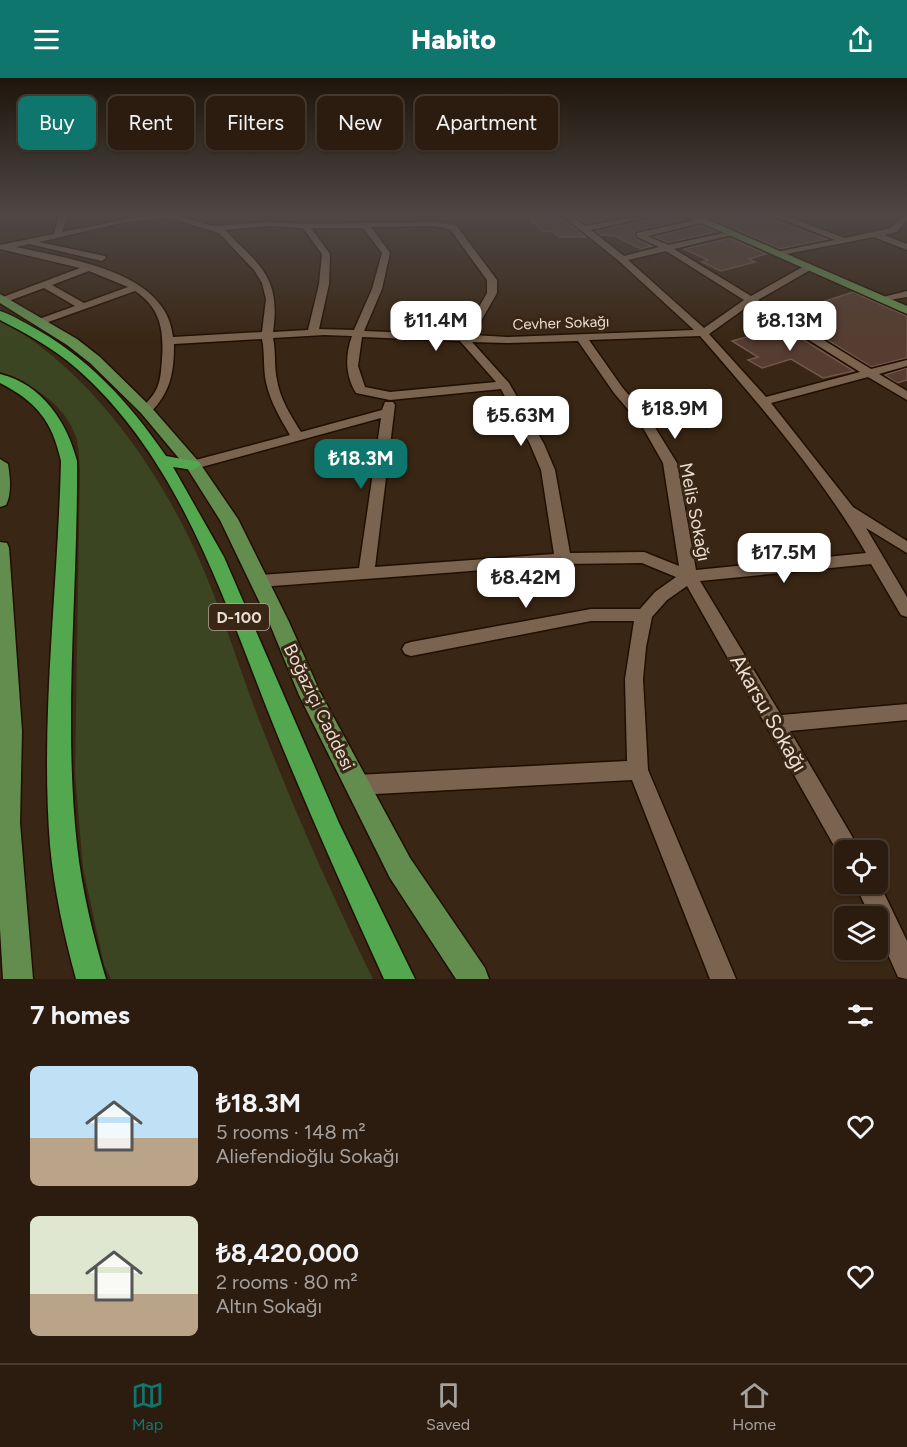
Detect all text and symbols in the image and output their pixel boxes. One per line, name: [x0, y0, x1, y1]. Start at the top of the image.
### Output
icon: menu: [30, 23, 63, 56]
text: Habito: [411, 23, 496, 56]
icon: share: [844, 23, 877, 56]
chip: Buy: [18, 96, 96, 150]
chip: Rent: [108, 96, 194, 150]
chip: Filters: [206, 96, 305, 150]
chip: New: [317, 96, 403, 150]
chip: Apartment: [415, 96, 558, 150]
pin: ₺11.4M: [387, 301, 485, 352]
pin: ₺8.13M: [741, 301, 839, 352]
text: ₺11.4M: [404, 308, 468, 332]
text: ₺8.13M: [757, 308, 823, 332]
street label: Cevher Sokağı: [512, 312, 610, 334]
pin: ₺18.9M: [626, 389, 724, 440]
pin: ₺5.63M: [472, 396, 570, 447]
text: ₺18.9M: [642, 396, 708, 420]
text: ₺5.63M: [487, 403, 555, 427]
pin: ₺18.3M: [312, 439, 410, 490]
text: ₺18.3M: [328, 446, 394, 470]
street label: Melis Sokağı: [675, 461, 715, 563]
pin: ₺17.5M: [735, 533, 833, 584]
text: ₺17.5M: [752, 540, 816, 564]
pin: ₺8.42M: [477, 558, 575, 609]
text: ₺8.42M: [491, 565, 561, 589]
road number: D-100: [209, 604, 269, 630]
street label: Boğaziçi Caddesi: [279, 640, 359, 774]
street label: Akarsu Sokağı: [725, 650, 813, 776]
map controls: [834, 840, 888, 960]
button: locate: [834, 840, 888, 894]
button: layers: [834, 906, 888, 960]
text: 7 homes: [30, 999, 130, 1031]
icon: filters: [844, 999, 877, 1032]
text: ₺18.3M: [216, 1087, 301, 1119]
icon: home: [78, 1090, 150, 1162]
icon: heart: [844, 1110, 877, 1143]
text: 5 rooms · 148 m²: [216, 1120, 366, 1144]
text: Aliefendioğlu Sokağı: [216, 1144, 399, 1168]
text: ₺8,420,000: [216, 1237, 359, 1269]
icon: home: [78, 1240, 150, 1312]
icon: heart: [844, 1260, 877, 1293]
text: 2 rooms · 80 m²: [216, 1270, 358, 1294]
text: Altın Sokağı: [216, 1294, 322, 1318]
tab: Map: [131, 1379, 164, 1434]
tab: Saved: [426, 1379, 470, 1434]
tab: Home: [732, 1379, 776, 1434]

